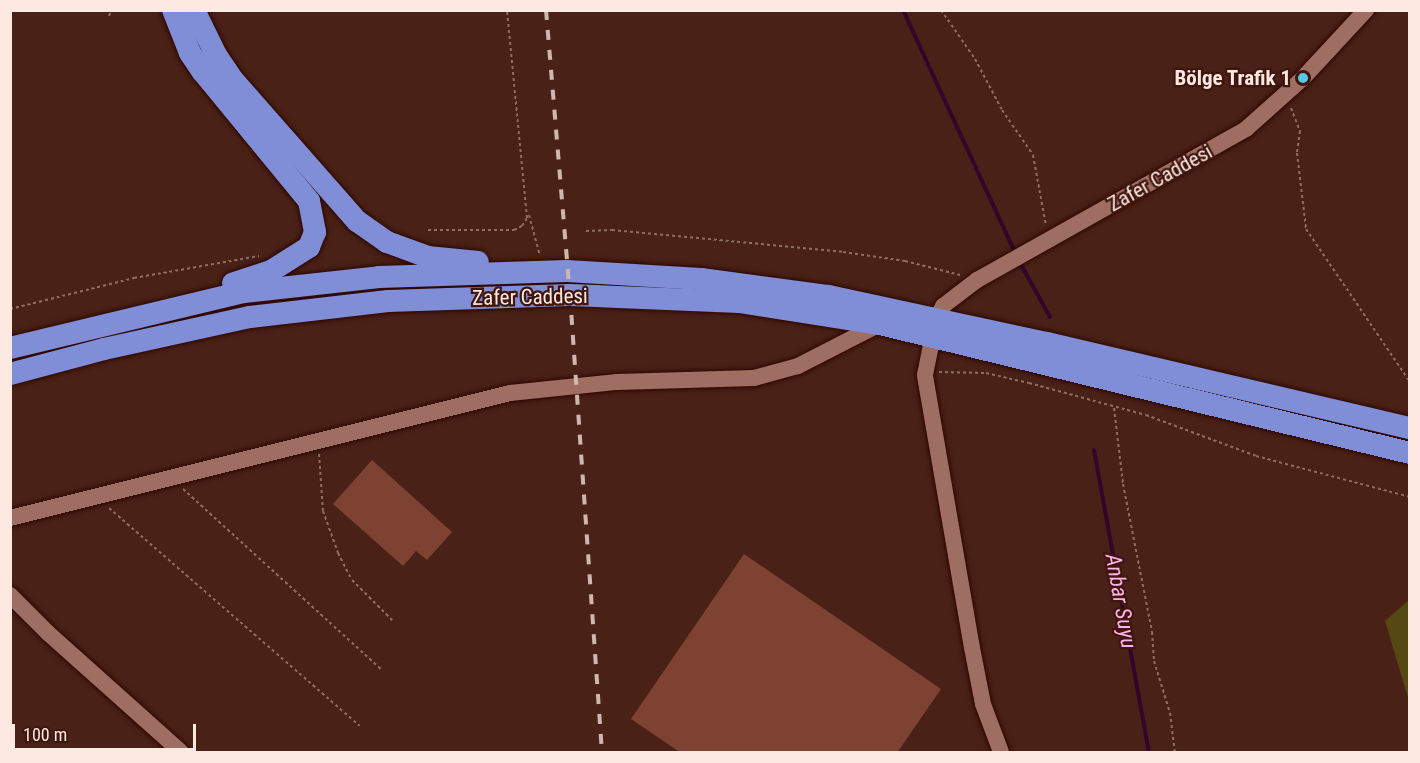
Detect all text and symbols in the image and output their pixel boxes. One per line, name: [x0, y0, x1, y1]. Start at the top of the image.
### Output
place label: Bölge Trafik 1: [1174, 65, 1291, 91]
marker: Bölge Trafik 1: [1296, 71, 1310, 85]
street label: Zafer Caddesi: [1103, 139, 1217, 217]
street label: Zafer Caddesi: [472, 283, 588, 311]
water label: Anbar Suyu: [1100, 552, 1142, 650]
scale bar: [15, 712, 200, 750]
text: 100 m: [23, 724, 67, 745]

